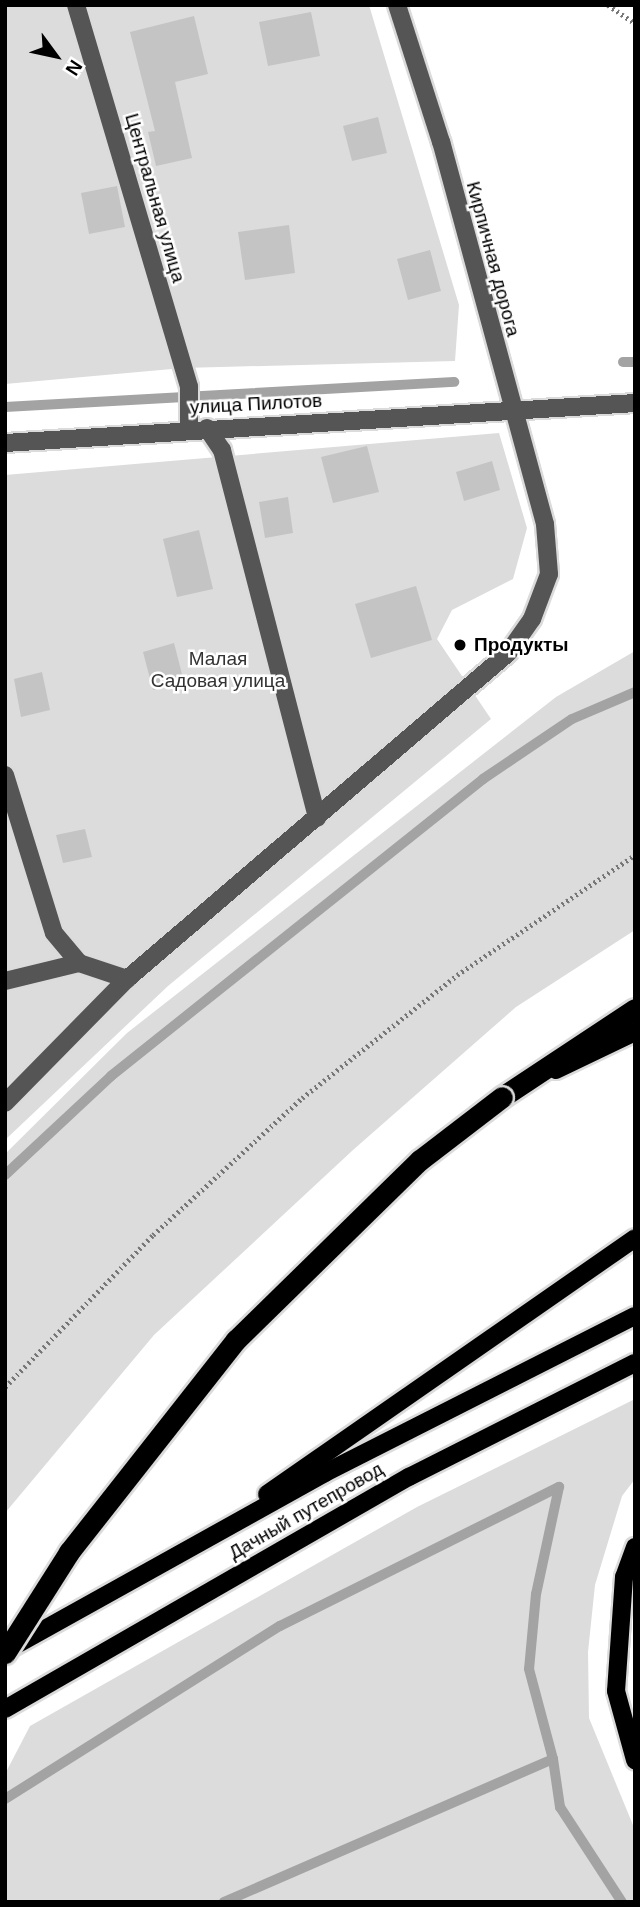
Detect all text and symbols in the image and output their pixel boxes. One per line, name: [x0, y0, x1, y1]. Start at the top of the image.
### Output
north arrow: [21, 21, 91, 91]
text: N: [61, 56, 87, 79]
street label: Центральная улица: [120, 111, 190, 285]
street label: Кирпичная дорога: [461, 179, 525, 339]
street label: улица Пилотов: [189, 389, 323, 419]
place label: Продукты: [474, 634, 569, 656]
marker: Продукты: [452, 637, 468, 653]
park label: Малая Садовая улица: [151, 648, 285, 692]
street label: Дачный путепровод: [225, 1458, 387, 1564]

